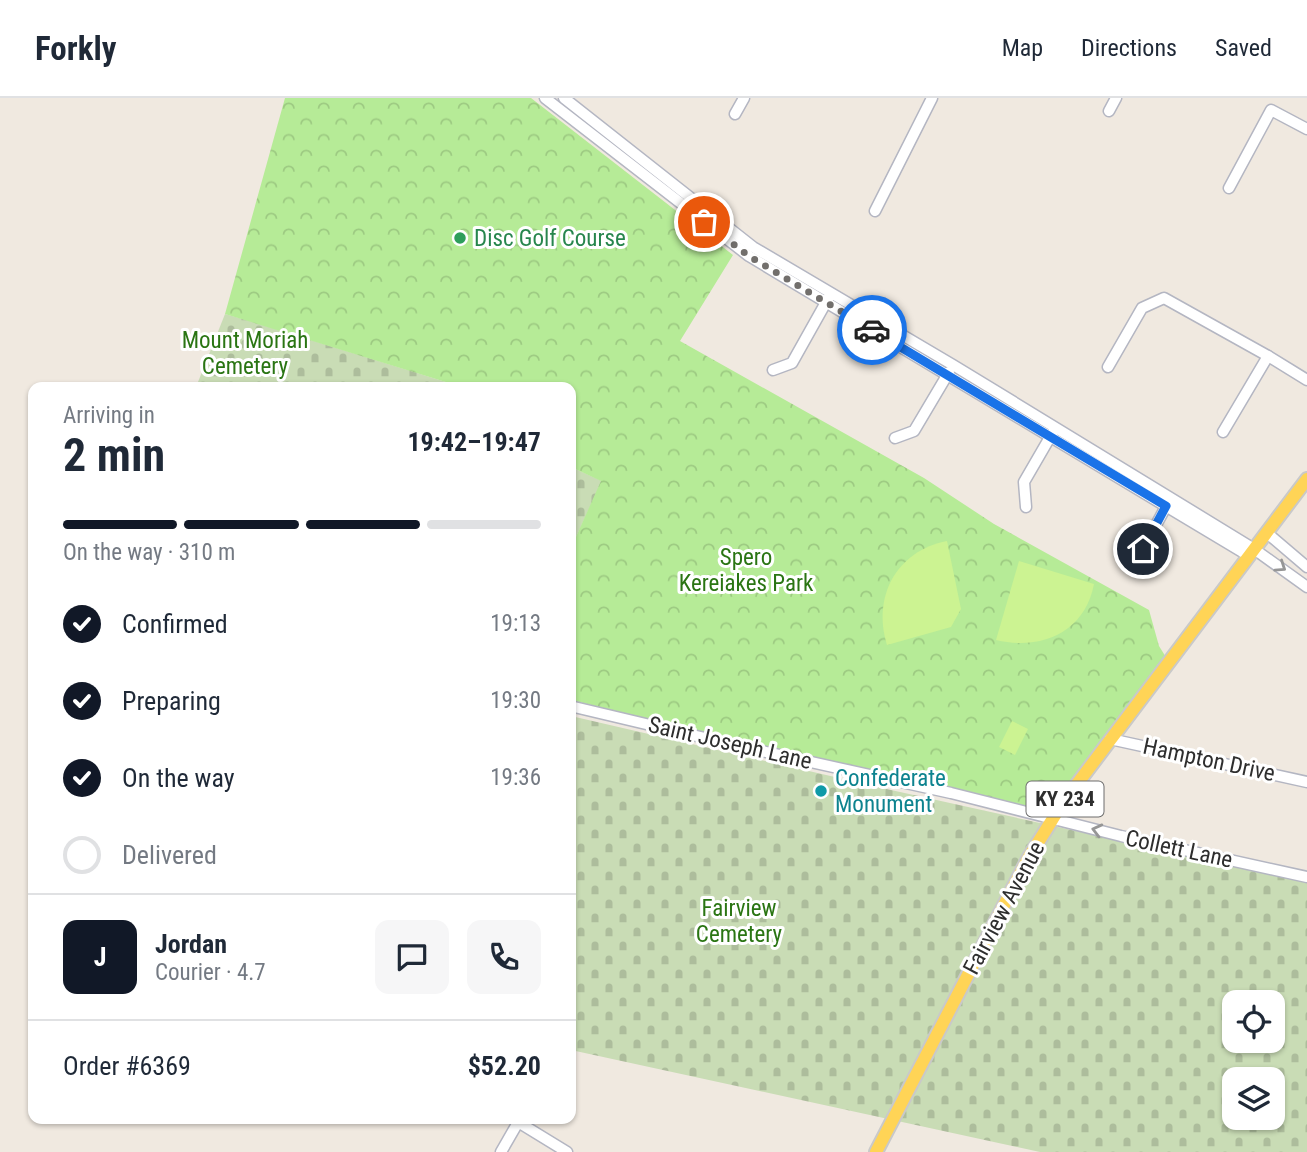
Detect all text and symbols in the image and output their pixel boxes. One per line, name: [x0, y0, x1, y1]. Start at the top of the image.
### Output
text: Forkly: [35, 29, 117, 68]
text: Map: [1002, 34, 1043, 62]
text: Directions: [1081, 34, 1177, 62]
text: Saved: [1215, 34, 1272, 62]
pin: [674, 192, 734, 252]
icon: bag: [685, 203, 723, 241]
place label: Disc Golf Course: [474, 225, 626, 252]
marker: Disc Golf Course: [452, 230, 468, 246]
courier: [837, 295, 907, 365]
icon: car: [853, 311, 891, 349]
park label: Mount Moriah Cemetery: [182, 327, 308, 380]
text: Arriving in: [63, 402, 155, 429]
text: 19:42–19:47: [407, 427, 541, 457]
text: 2 min: [63, 428, 165, 482]
pin: [1113, 519, 1173, 579]
icon: home: [1124, 530, 1162, 568]
text: On the way · 310 m: [63, 539, 235, 566]
park label: Spero Kereiakes Park: [679, 544, 814, 597]
one-way arrow: [1273, 559, 1286, 572]
icon: check: [63, 605, 101, 643]
text: Confirmed: [122, 609, 228, 639]
text: 19:13: [490, 610, 541, 637]
icon: check: [63, 682, 101, 720]
text: Preparing: [122, 686, 221, 716]
text: 19:30: [490, 687, 541, 714]
street label: Saint Joseph Lane: [646, 711, 814, 775]
street label: Hampton Drive: [1140, 733, 1278, 787]
icon: check: [63, 759, 101, 797]
text: On the way: [122, 763, 235, 793]
text: 19:36: [490, 764, 541, 791]
place label: Confederate Monument: [835, 765, 946, 818]
road number: KY 234: [1026, 782, 1104, 816]
marker: Confederate Monument: [813, 783, 829, 799]
one-way arrow: [1091, 824, 1103, 838]
street label: Collett Lane: [1123, 824, 1235, 874]
street label: Fairview Avenue: [958, 837, 1050, 979]
text: Delivered: [122, 840, 217, 870]
park label: Fairview Cemetery: [696, 895, 783, 948]
button: chat: [375, 920, 449, 994]
button: phone: [467, 920, 541, 994]
text: Jordan: [155, 929, 227, 959]
text: J: [94, 942, 106, 972]
text: Courier · 4.7: [155, 959, 266, 986]
map controls: [1222, 990, 1285, 1130]
button: locate: [1222, 990, 1285, 1053]
text: Order #6369: [63, 1051, 191, 1081]
text: $52.20: [468, 1051, 541, 1081]
button: layers: [1222, 1067, 1285, 1130]

